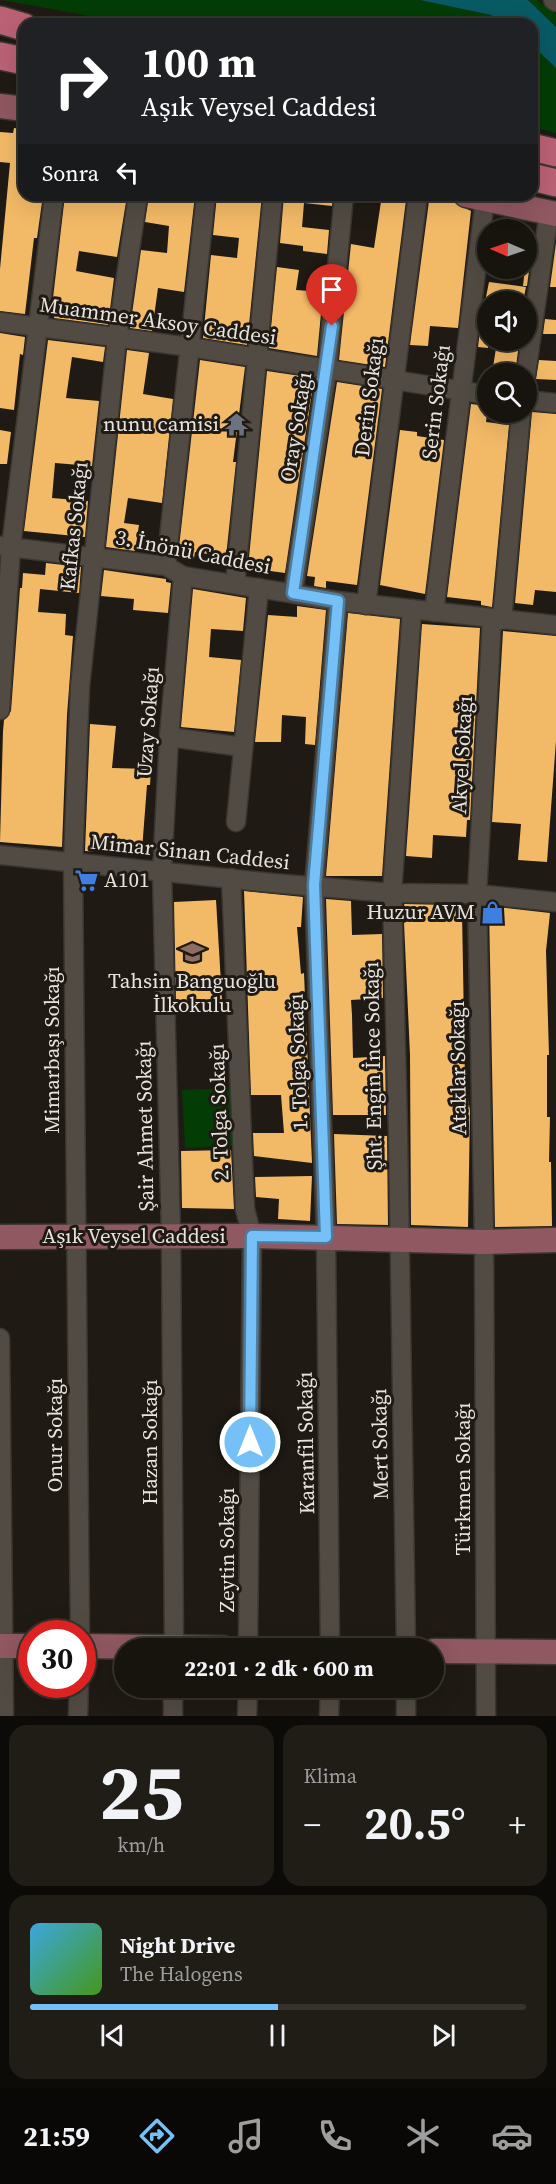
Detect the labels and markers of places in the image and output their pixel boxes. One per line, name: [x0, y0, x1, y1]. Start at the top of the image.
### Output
pin: [306, 264, 357, 326]
place label: nunu camisi: [103, 409, 219, 438]
temple icon: nunu camisi: [224, 411, 250, 437]
place label: A101: [104, 865, 149, 894]
supermarket icon: A101: [73, 867, 99, 893]
place label: Huzur AVM: [367, 897, 475, 926]
shop icon: Huzur AVM: [480, 899, 506, 925]
school or university icon: Tahsin Banguoğlu İlkokulu: [179, 940, 205, 966]
place label: Tahsin Banguoğlu İlkokulu: [108, 966, 276, 1019]

